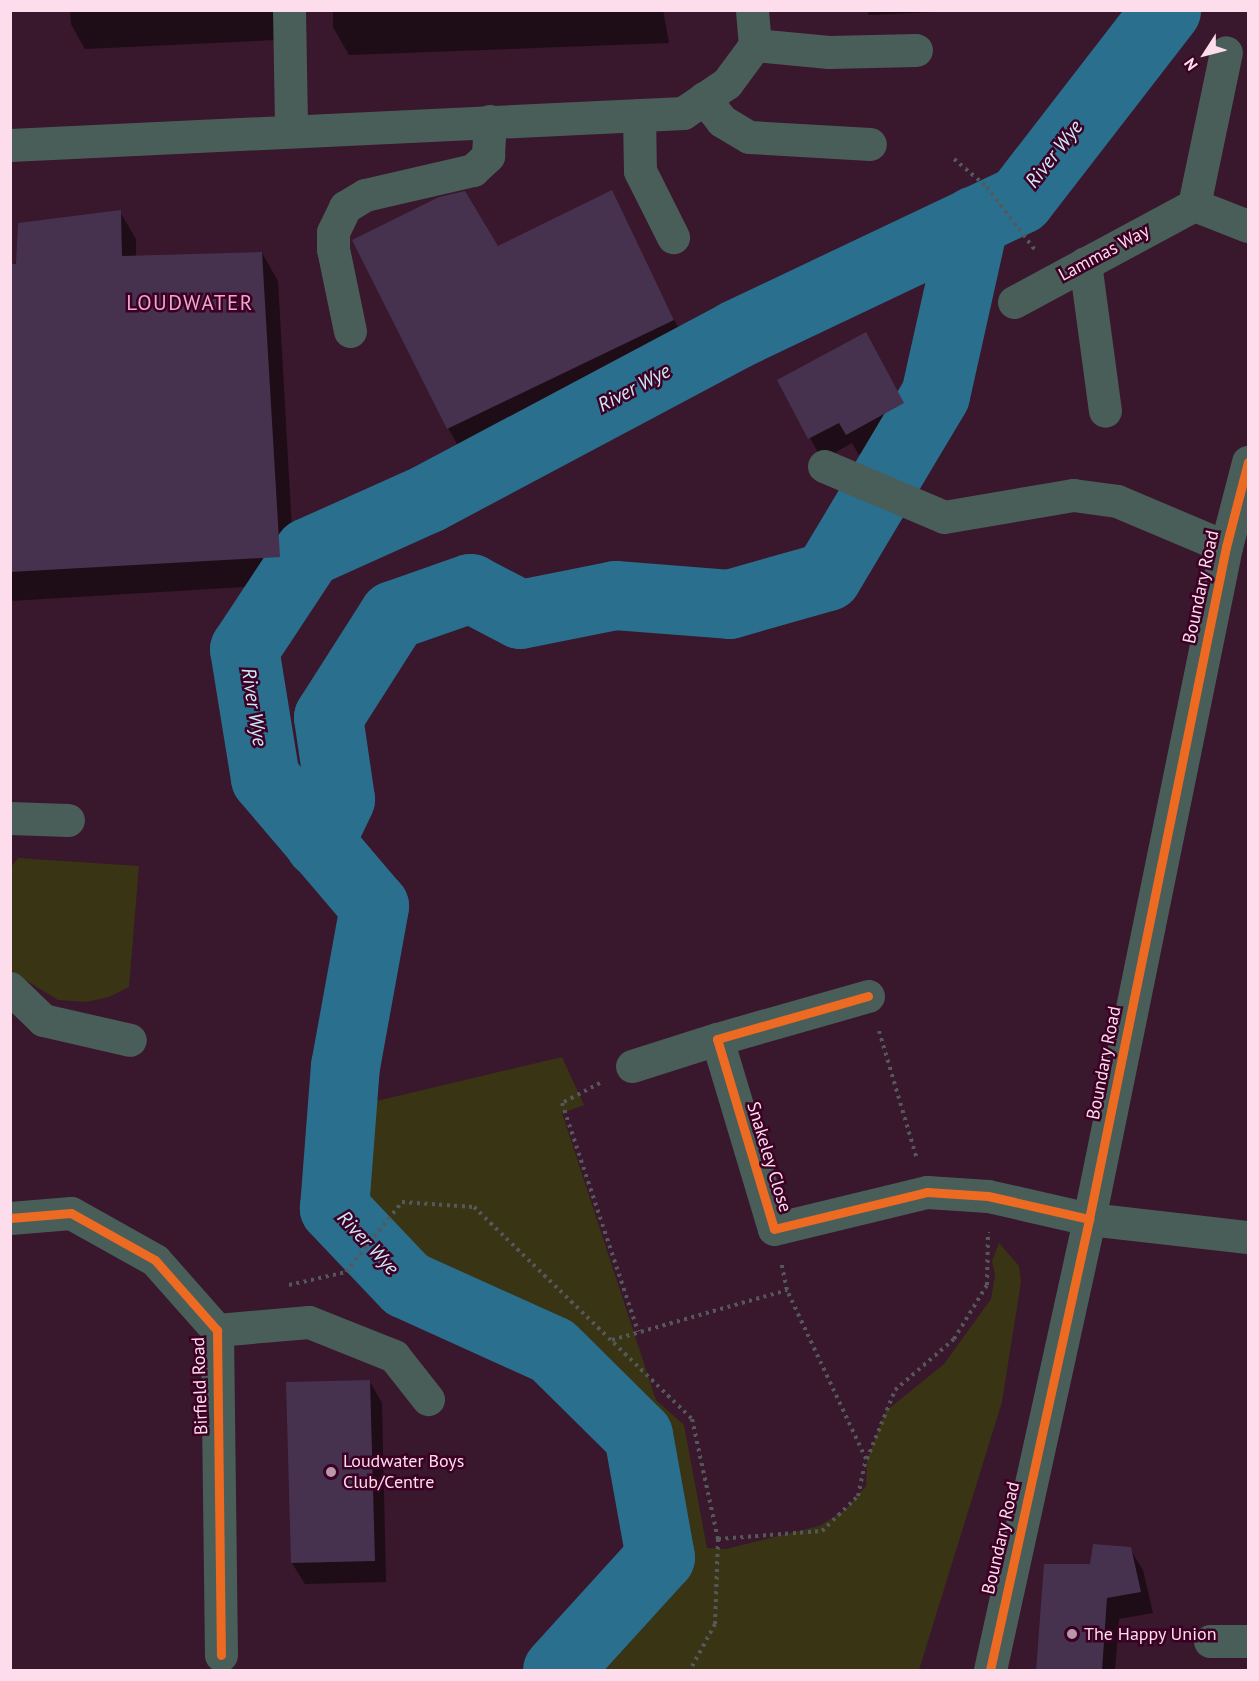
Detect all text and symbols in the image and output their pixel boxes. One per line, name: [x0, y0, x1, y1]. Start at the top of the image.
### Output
north arrow: [1175, 24, 1235, 84]
text: N: [1179, 54, 1202, 75]
water label: River Wye: [1020, 115, 1088, 193]
street label: Lammas Way: [1055, 220, 1153, 286]
district label: LOUDWATER: [126, 290, 254, 316]
water label: River Wye: [593, 359, 675, 417]
street label: Boundary Road: [1178, 528, 1224, 646]
water label: River Wye: [236, 666, 272, 748]
street label: Boundary Road: [1082, 1004, 1126, 1122]
street label: Snakeley Close: [742, 1099, 796, 1215]
water label: River Wye: [332, 1206, 404, 1280]
street label: Birfield Road: [187, 1337, 213, 1435]
place label: Loudwater Boys Club/Centre: [343, 1451, 464, 1494]
marker: Loudwater Boys Club/Centre: [324, 1465, 338, 1479]
street label: Boundary Road: [977, 1479, 1025, 1597]
place label: The Happy Union: [1084, 1623, 1217, 1645]
marker: The Happy Union: [1065, 1627, 1079, 1641]

